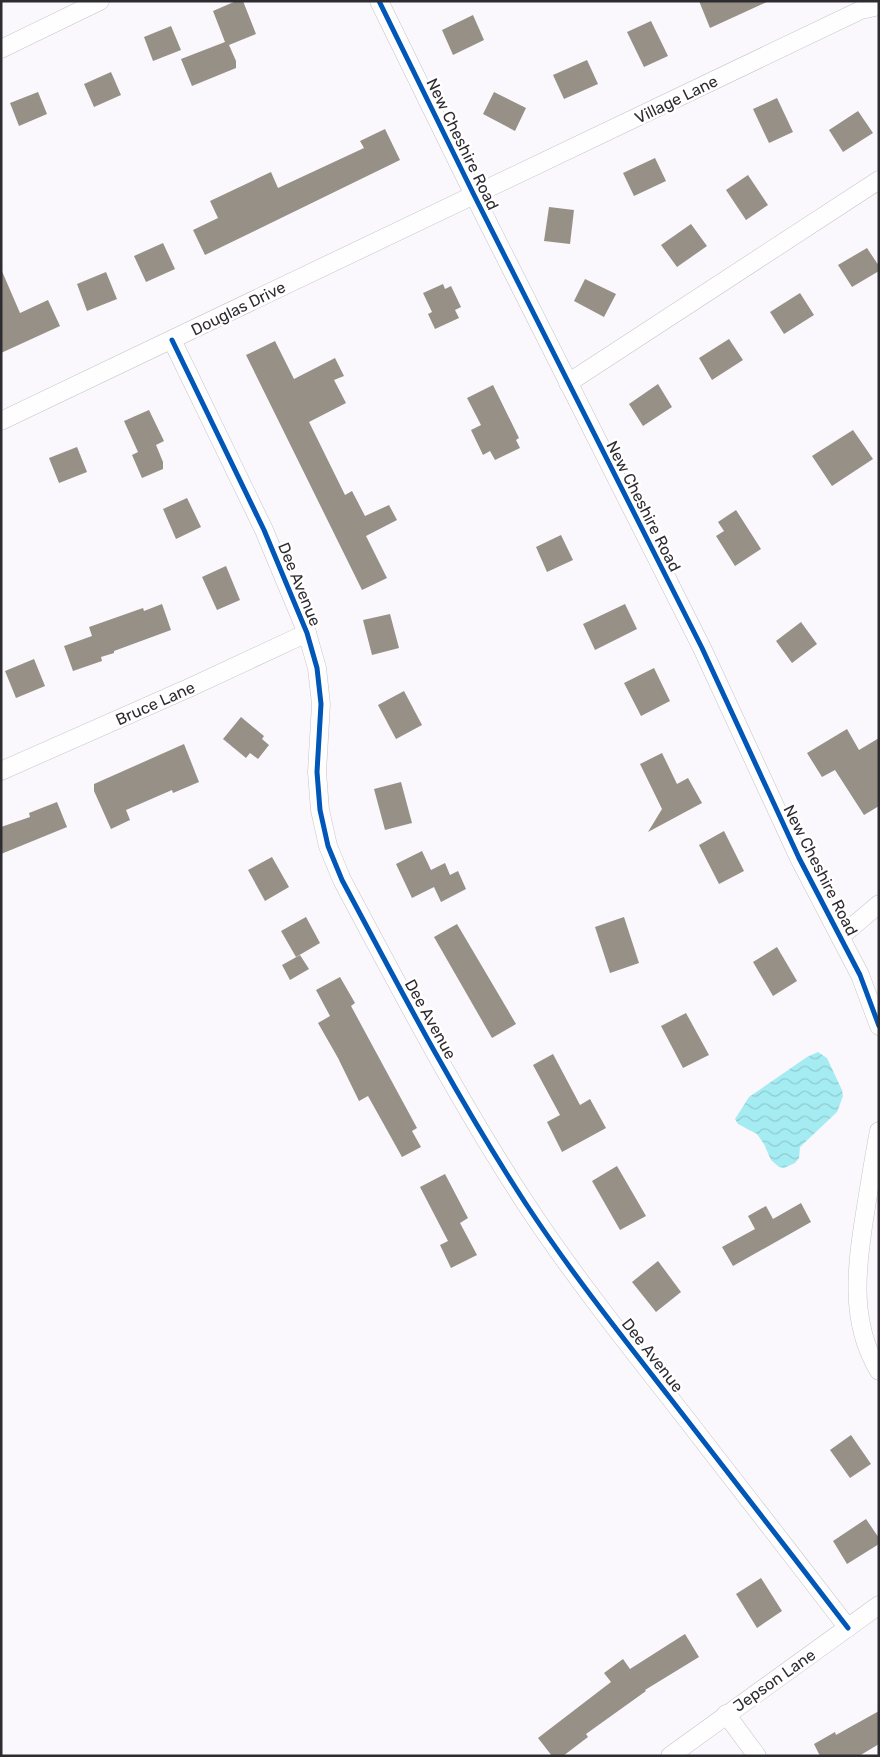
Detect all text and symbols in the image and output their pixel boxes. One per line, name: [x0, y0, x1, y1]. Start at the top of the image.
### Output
street label: Village Lane: [632, 71, 721, 128]
street label: New Cheshire Road: [422, 75, 503, 213]
street label: Douglas Drive: [188, 277, 289, 339]
street label: New Cheshire Road: [602, 438, 685, 575]
street label: Dee Avenue: [274, 540, 325, 629]
street label: Bruce Lane: [113, 678, 198, 729]
street label: New Cheshire Road: [779, 802, 862, 939]
street label: Dee Avenue: [401, 976, 460, 1063]
street label: Dee Avenue: [618, 1315, 687, 1396]
street label: Jepson Lane: [729, 1645, 819, 1716]

